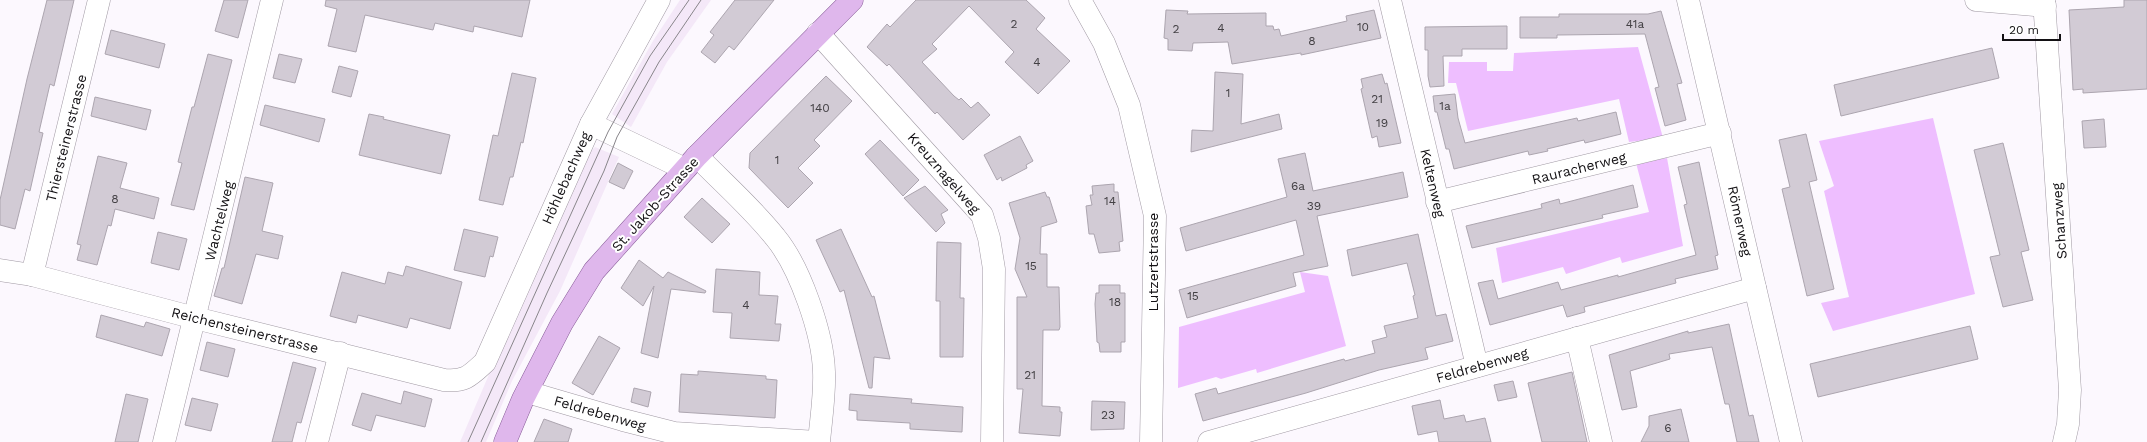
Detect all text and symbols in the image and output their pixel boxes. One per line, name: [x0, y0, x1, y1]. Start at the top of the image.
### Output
scale bar: [2003, 16, 2060, 42]
house number: 2: [1011, 17, 1018, 31]
house number: 41a: [1626, 17, 1645, 31]
house number: 10: [1357, 20, 1369, 34]
house number: 4: [1217, 21, 1225, 35]
house number: 2: [1173, 22, 1180, 36]
text: 20 m: [2009, 23, 2039, 37]
house number: 8: [1308, 34, 1316, 48]
house number: 4: [1033, 55, 1041, 69]
street label: Thiersteinerstrasse: [42, 73, 90, 203]
house number: 1: [1226, 86, 1230, 100]
house number: 21: [1371, 92, 1383, 106]
house number: 1a: [1439, 99, 1451, 113]
house number: 140: [810, 101, 830, 115]
house number: 19: [1376, 116, 1388, 130]
street label: Höhlebachweg: [538, 129, 594, 227]
street label: Kreuznagelweg: [904, 129, 984, 217]
street label: Keltenweg: [1417, 147, 1449, 220]
street label: Rauracherweg: [1530, 148, 1628, 187]
house number: 1: [775, 153, 779, 167]
street label: St. Jakob-Strasse: [608, 154, 702, 254]
street label: Wachtelweg: [201, 179, 237, 263]
house number: 6a: [1291, 179, 1305, 193]
street label: Schanzweg: [2048, 182, 2070, 260]
street label: Römerweg: [1725, 184, 1755, 258]
house number: 8: [111, 192, 119, 206]
house number: 14: [1104, 194, 1116, 208]
house number: 39: [1307, 199, 1321, 213]
street label: Lutzertstrasse: [1145, 213, 1161, 311]
house number: 15: [1025, 259, 1037, 273]
house number: 15: [1187, 289, 1199, 303]
house number: 18: [1109, 295, 1121, 309]
house number: 4: [742, 298, 750, 312]
street label: Reichensteinerstrasse: [170, 304, 320, 356]
street label: Feldrebenweg: [1434, 344, 1530, 386]
house number: 21: [1024, 368, 1036, 382]
street label: Feldrebenweg: [552, 392, 648, 434]
house number: 23: [1101, 408, 1115, 422]
house number: 6: [1664, 421, 1672, 435]

